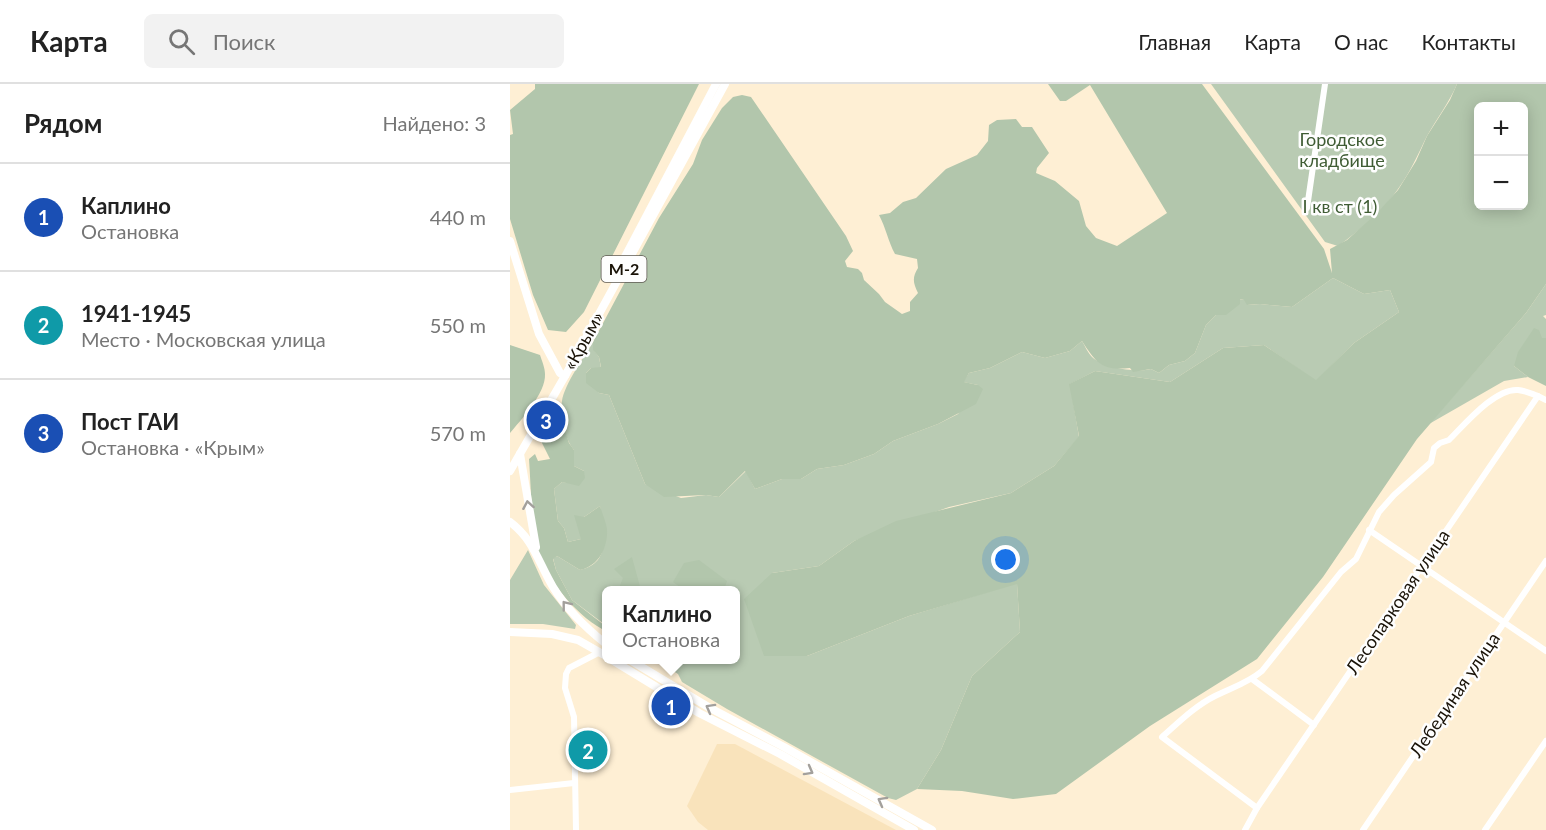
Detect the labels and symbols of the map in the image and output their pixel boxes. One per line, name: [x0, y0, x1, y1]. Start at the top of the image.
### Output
park label: Городское кладбище: [1299, 128, 1385, 171]
park label: I кв ст (1): [1303, 195, 1377, 217]
road number: М-2: [602, 256, 646, 282]
street label: «Крым»: [558, 308, 608, 373]
pin: 3: [526, 398, 566, 442]
one-way arrow: [522, 500, 535, 510]
street label: Лесопарковая улица: [1340, 525, 1454, 679]
your location: [991, 545, 1020, 574]
one-way arrow: [562, 601, 573, 612]
street label: Лебединая улица: [1404, 628, 1504, 762]
pin: 1: [652, 684, 690, 728]
one-way arrow: [706, 704, 717, 715]
pin: 2: [568, 728, 608, 772]
one-way arrow: [803, 764, 813, 775]
one-way arrow: [877, 797, 888, 808]

